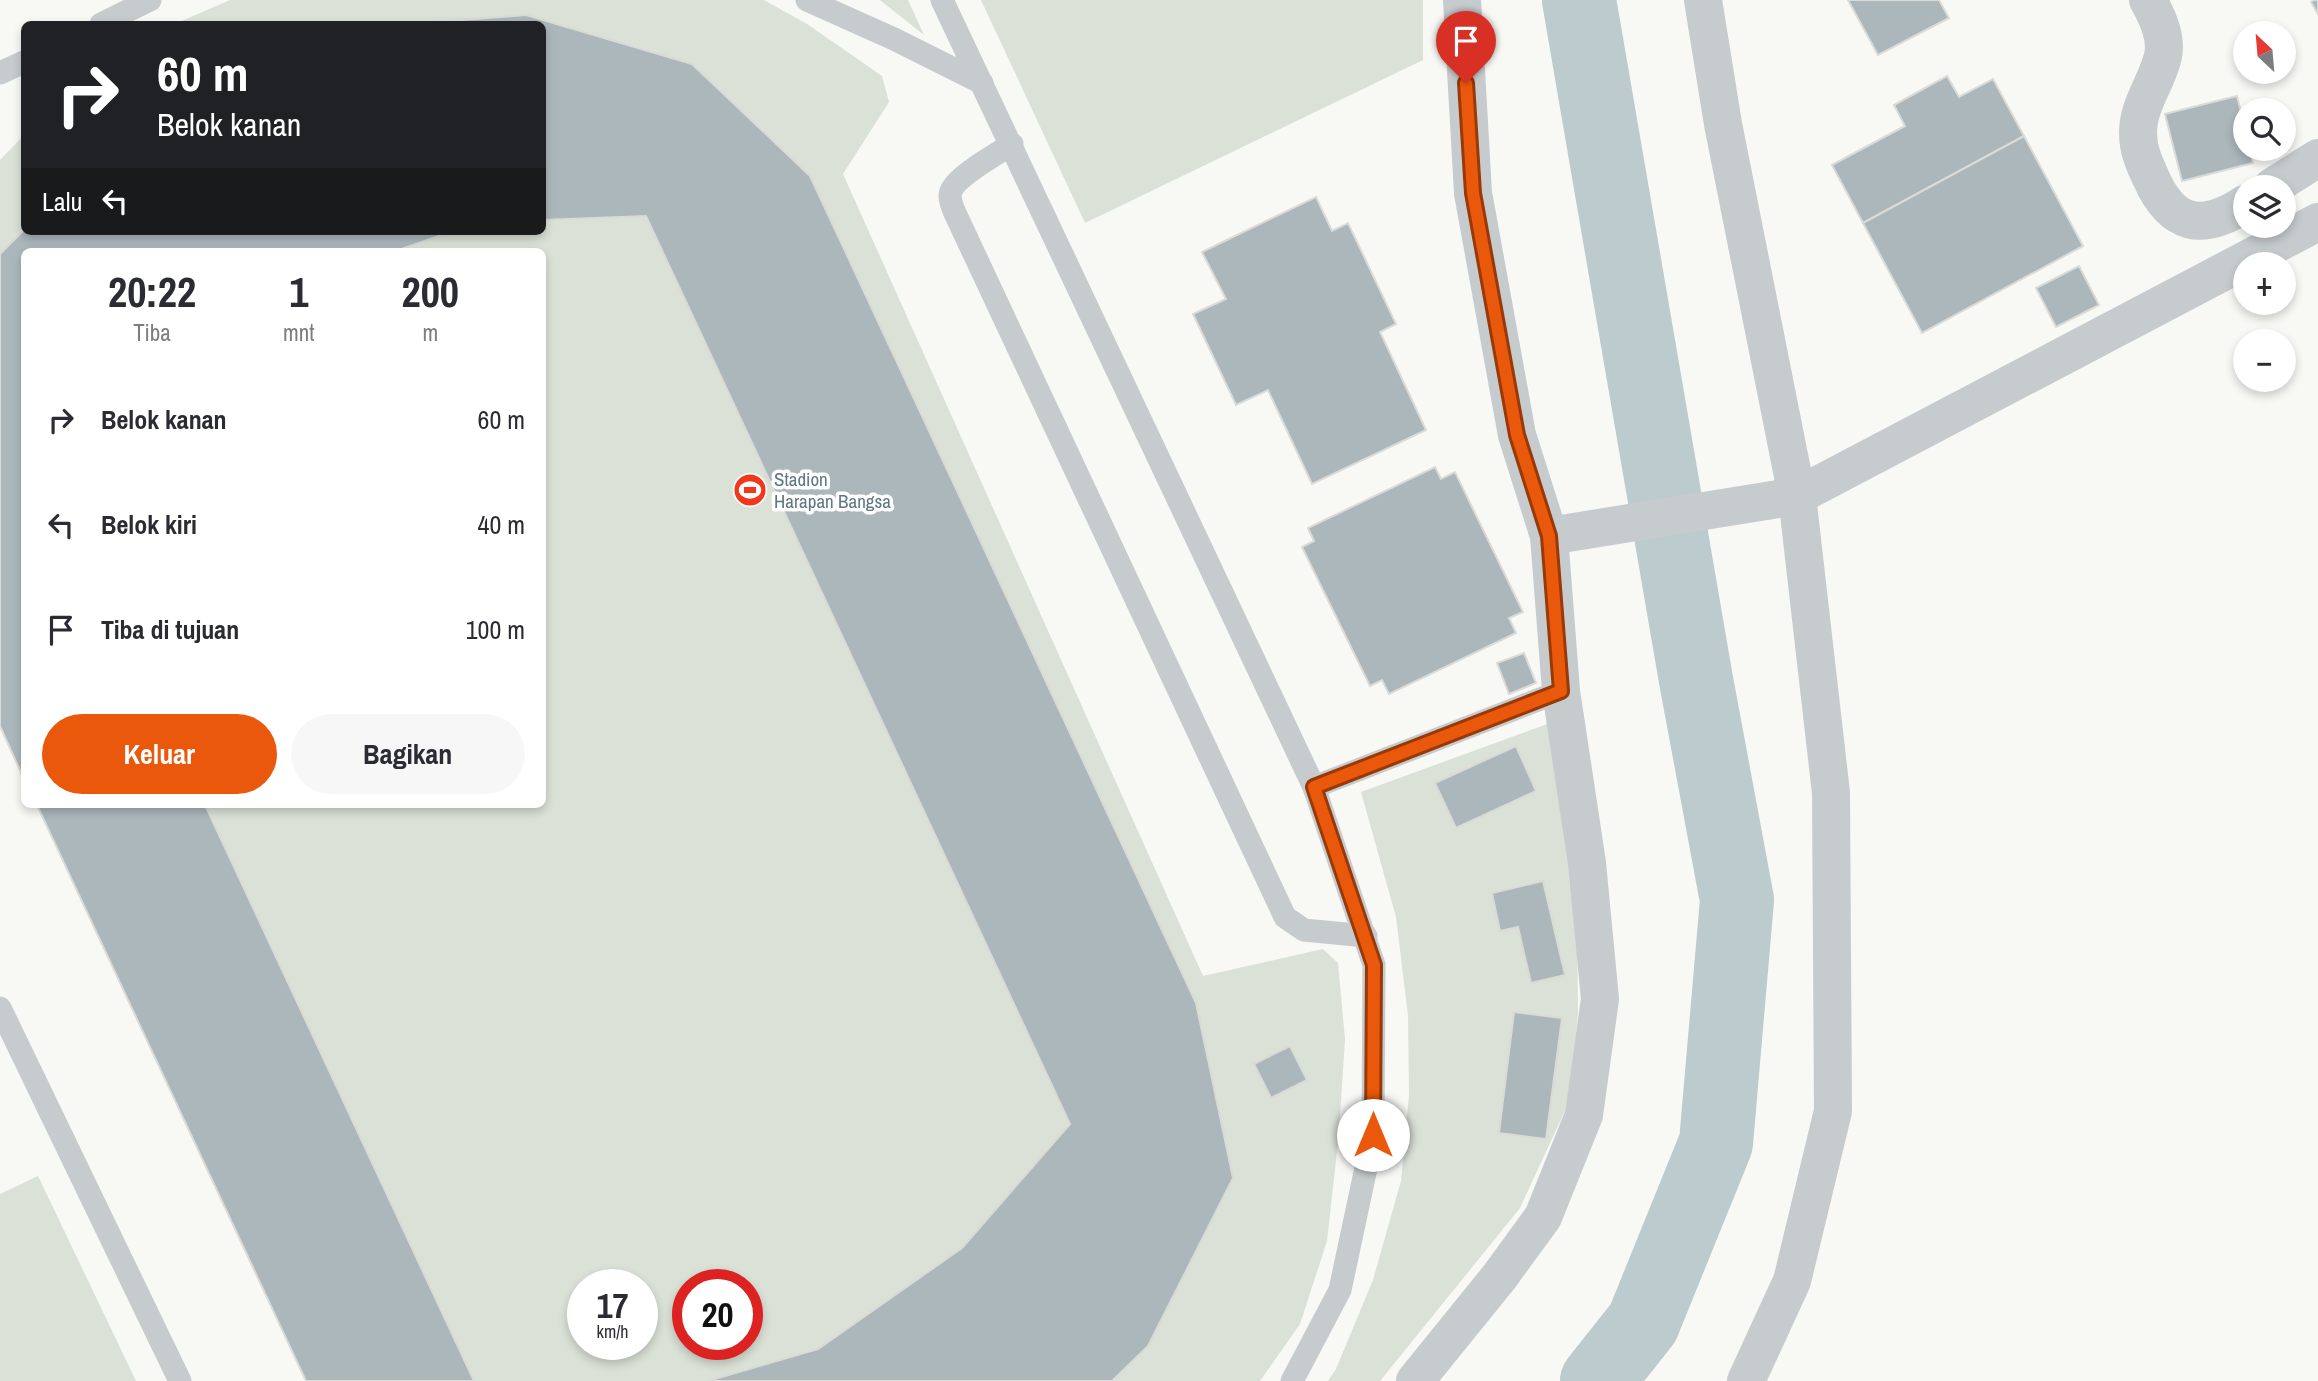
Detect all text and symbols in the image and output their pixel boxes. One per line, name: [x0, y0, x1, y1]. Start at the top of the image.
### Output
pin: [1436, 11, 1496, 83]
north arrow: [2233, 21, 2296, 84]
map controls: [2233, 21, 2296, 392]
icon: arrive: [1447, 22, 1485, 60]
text: 60 m: [157, 40, 249, 106]
icon: right: [42, 49, 133, 140]
button: search: [2233, 98, 2296, 161]
text: Belok kanan: [157, 103, 301, 146]
button: layers: [2233, 175, 2296, 238]
icon: left: [96, 182, 134, 220]
text: Lalu: [42, 184, 82, 219]
button: +: [2233, 252, 2296, 315]
text: 20:22: [108, 264, 196, 320]
text: 1: [289, 264, 308, 320]
text: 200: [402, 264, 459, 320]
text: Tiba: [133, 317, 171, 348]
text: mnt: [283, 317, 315, 348]
text: m: [422, 317, 438, 348]
button: −: [2233, 329, 2296, 392]
icon: right: [42, 401, 80, 439]
text: Belok kanan: [101, 402, 227, 437]
text: 60 m: [478, 402, 525, 437]
place label: Stadion Harapan Bangsa: [774, 466, 891, 514]
sports icon: Stadion Harapan Bangsa: [731, 471, 769, 509]
icon: left: [42, 506, 80, 544]
text: Belok kiri: [101, 507, 197, 542]
text: 40 m: [478, 507, 525, 542]
icon: arrive: [42, 611, 80, 649]
text: Tiba di tujuan: [101, 612, 239, 647]
text: 100 m: [466, 612, 525, 647]
button: Keluar: [42, 714, 277, 794]
button: Bagikan: [291, 714, 525, 794]
position arrow: [1336, 1098, 1410, 1172]
speed limit sign: 20: [672, 1269, 763, 1360]
text: 17: [597, 1282, 628, 1329]
text: km/h: [597, 1319, 629, 1344]

